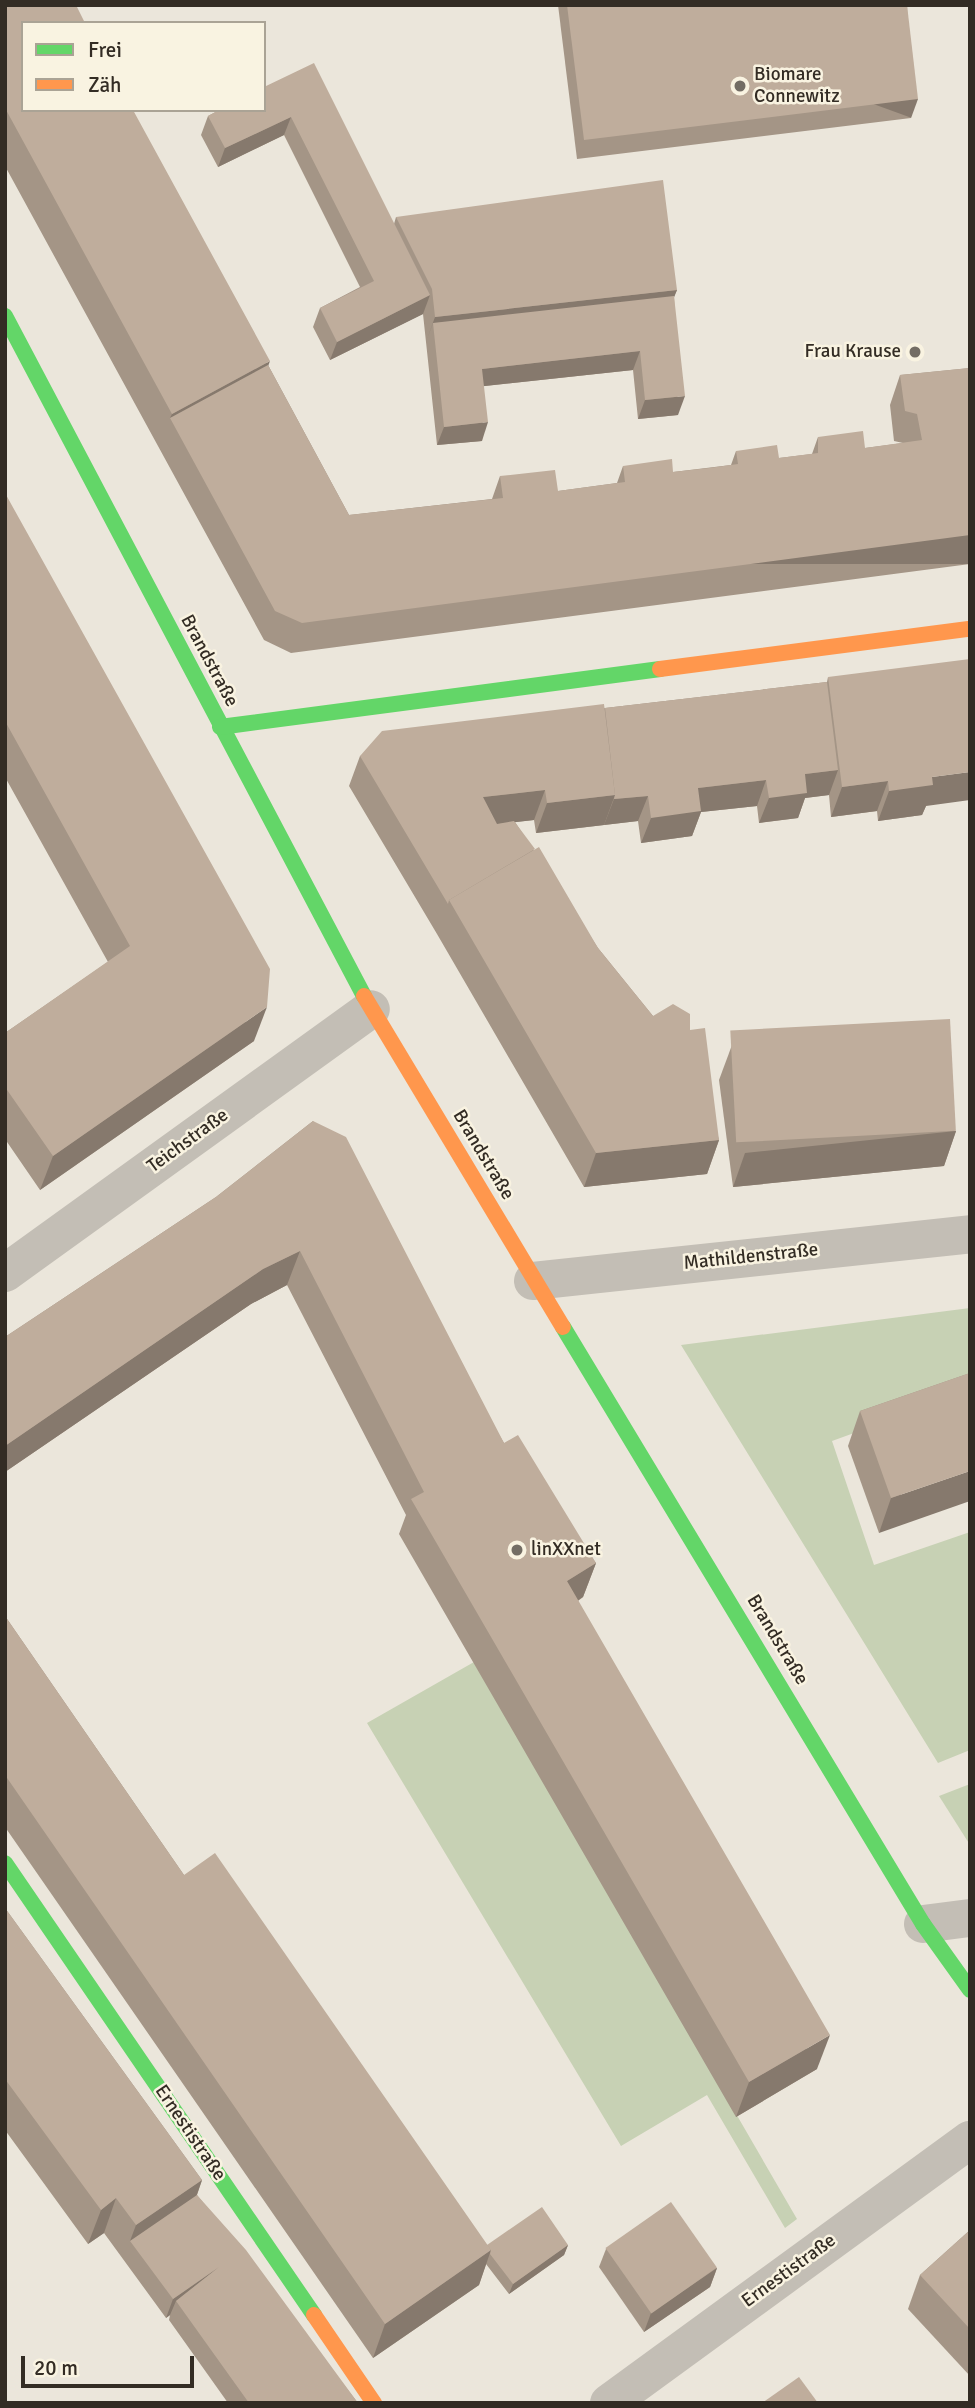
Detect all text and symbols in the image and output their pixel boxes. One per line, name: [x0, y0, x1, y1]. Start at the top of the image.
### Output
legend: [21, 21, 266, 112]
text: Frei: [88, 37, 122, 63]
place label: Biomare Connewitz: [754, 64, 840, 108]
text: Zäh: [88, 72, 122, 98]
marker: Biomare Connewitz: [732, 78, 748, 94]
place label: Frau Krause: [804, 341, 901, 363]
marker: Frau Krause: [907, 344, 923, 360]
street label: Brandstraße: [175, 611, 243, 711]
street label: Teichstraße: [143, 1104, 233, 1178]
street label: Brandstraße: [447, 1106, 519, 1204]
street label: Mathildenstraße: [683, 1239, 819, 1275]
place label: linXXnet: [531, 1539, 601, 1561]
marker: linXXnet: [509, 1542, 525, 1558]
street label: Brandstraße: [741, 1591, 813, 1689]
street label: Ernestistraße: [150, 2081, 230, 2185]
street label: Ernestistraße: [737, 2229, 841, 2313]
scale bar: [24, 2342, 198, 2386]
text: 20 m: [34, 2355, 78, 2381]

